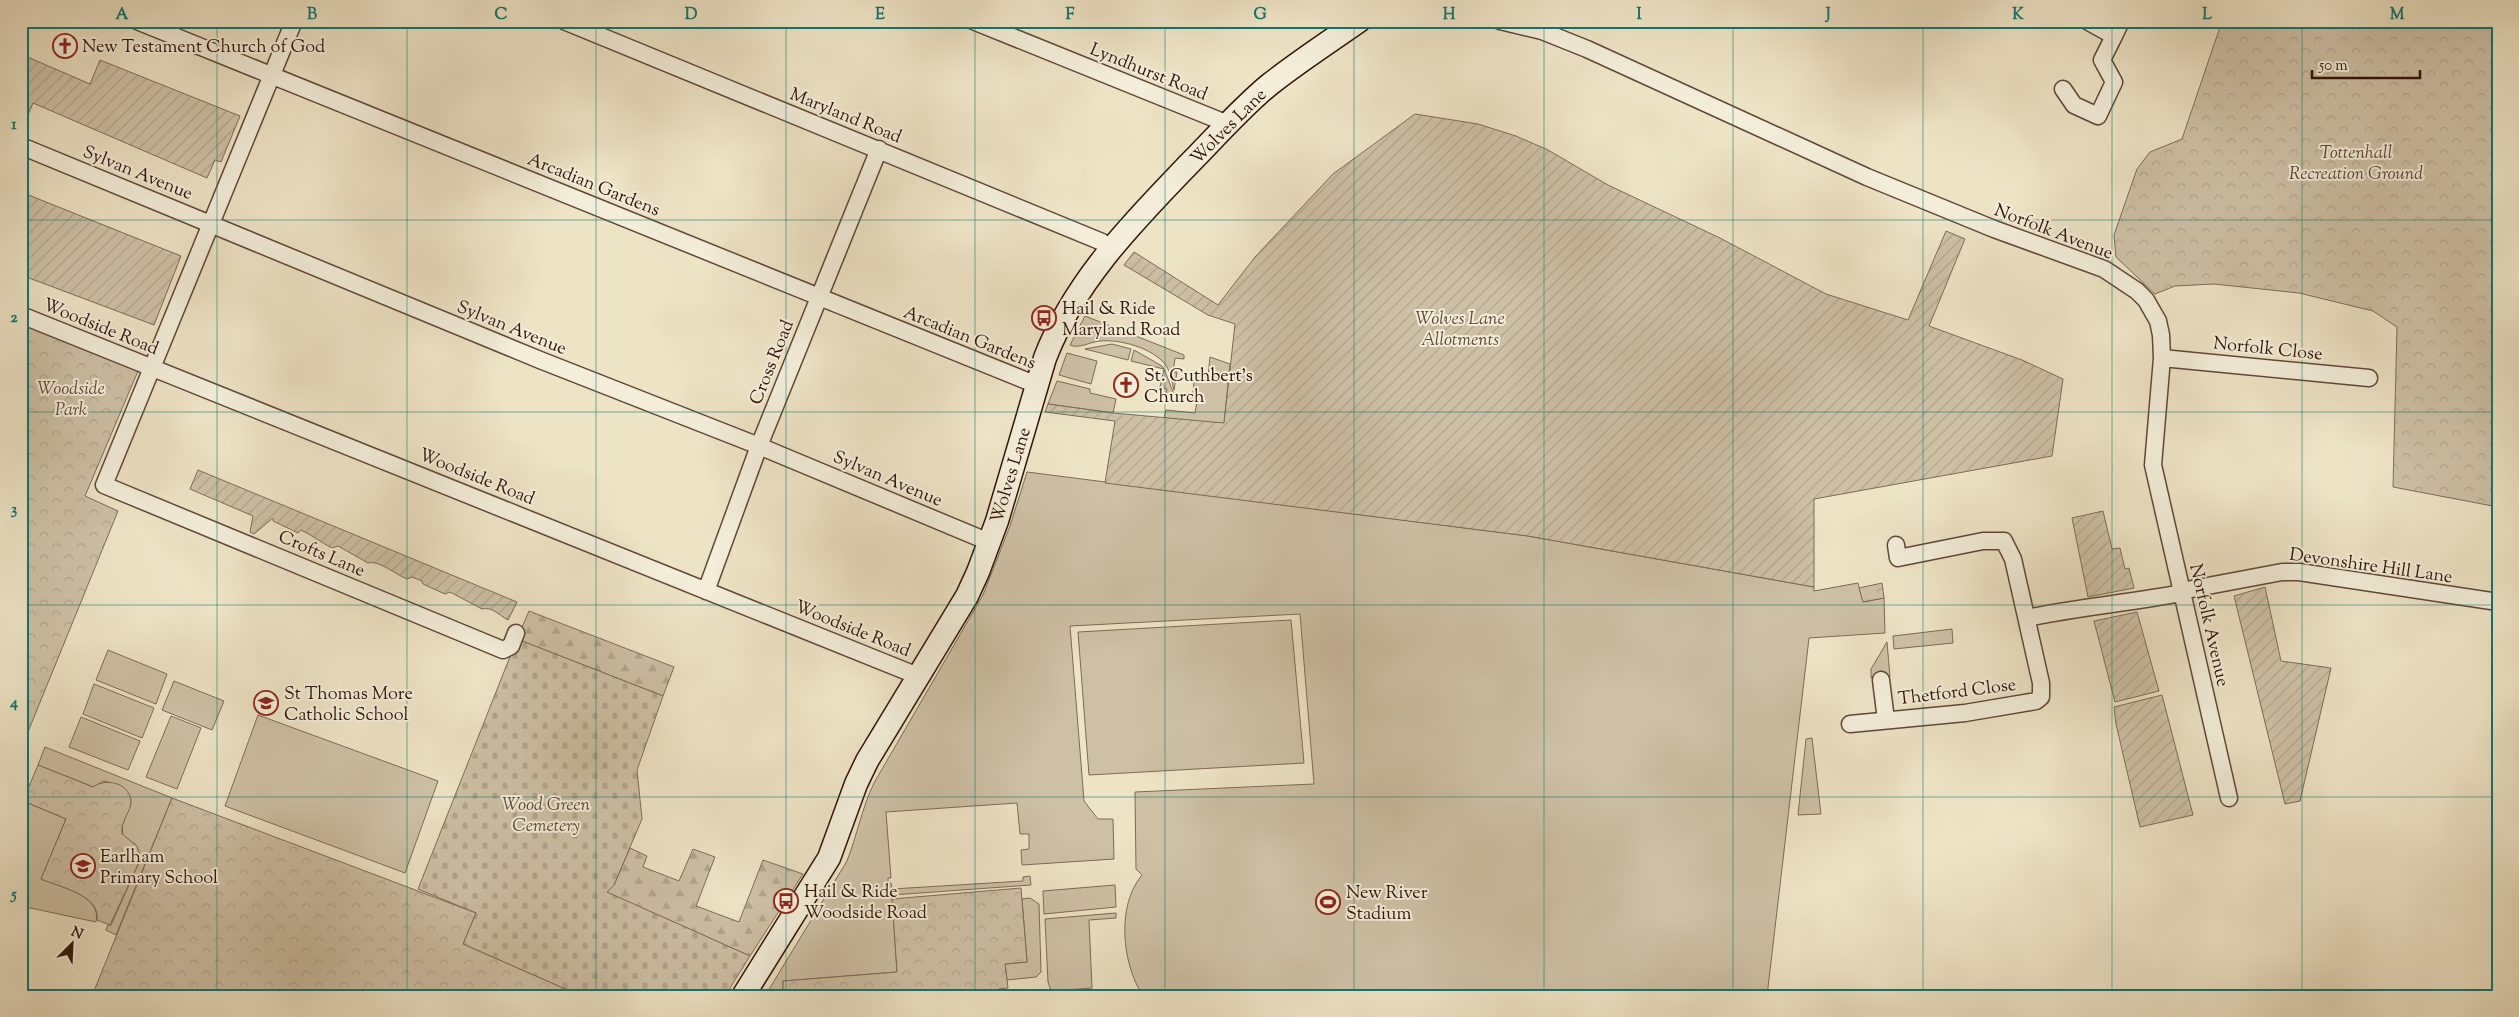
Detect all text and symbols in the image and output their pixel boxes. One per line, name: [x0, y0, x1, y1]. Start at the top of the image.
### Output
text: A: [116, 4, 129, 27]
text: B: [307, 4, 317, 27]
text: C: [495, 4, 508, 27]
text: D: [685, 4, 698, 27]
text: E: [875, 4, 885, 27]
text: F: [1066, 4, 1075, 27]
text: G: [1253, 4, 1267, 27]
text: H: [1443, 4, 1456, 27]
text: I: [1636, 4, 1642, 27]
text: J: [1824, 4, 1831, 27]
text: K: [2012, 4, 2024, 27]
text: L: [2202, 4, 2212, 27]
text: M: [2390, 4, 2405, 27]
church icon: New Testament Church of God: [52, 33, 78, 59]
place label: New Testament Church of God: [82, 35, 325, 61]
street label: Lyndhurst Road: [1085, 37, 1211, 108]
scale bar: [2312, 48, 2419, 80]
text: 50 m: [2318, 56, 2348, 77]
street label: Maryland Road: [785, 83, 905, 151]
street label: Wolves Lane: [1185, 83, 1274, 172]
text: 1: [11, 114, 17, 137]
street label: Sylvan Avenue: [78, 140, 196, 208]
park label: Tottenhall Recreation Ground: [2289, 141, 2423, 188]
street label: Arcadian Gardens: [523, 147, 663, 224]
street label: Norfolk Avenue: [1990, 198, 2116, 267]
street label: Woodside Road: [38, 293, 162, 363]
street label: Sylvan Avenue: [452, 295, 570, 363]
place label: Hail & Ride Maryland Road: [1062, 297, 1180, 344]
street label: Arcadian Gardens: [899, 300, 1039, 377]
bus stop icon: Hail & Ride Maryland Road: [1031, 305, 1057, 331]
text: 2: [10, 307, 18, 330]
park label: Wolves Lane Allotments: [1415, 307, 1505, 354]
street label: Cross Road: [744, 316, 802, 409]
street label: Norfolk Close: [2212, 331, 2324, 369]
place label: St. Cuthbert's Church: [1144, 364, 1253, 411]
church icon: St. Cuthbert's Church: [1113, 372, 1139, 398]
park label: Woodside Park: [37, 377, 105, 424]
street label: Wolves Lane: [985, 424, 1039, 527]
street label: Woodside Road: [414, 443, 538, 513]
street label: Sylvan Avenue: [828, 445, 946, 515]
text: 3: [11, 499, 18, 522]
street label: Crofts Lane: [274, 525, 369, 585]
street label: Devonshire Hill Lane: [2287, 543, 2454, 591]
street label: Norfolk Avenue: [2181, 561, 2235, 689]
street label: Woodside Road: [790, 595, 914, 665]
street label: Thetford Close: [1897, 673, 2018, 713]
place label: St Thomas More Catholic School: [284, 682, 413, 729]
school or university icon: St Thomas More Catholic School: [253, 690, 279, 716]
text: 4: [9, 692, 18, 715]
park label: Wood Green Cemetery: [502, 793, 591, 840]
place label: Earlham Primary School: [100, 845, 218, 892]
school or university icon: Earlham Primary School: [70, 853, 96, 879]
place label: Hail & Ride Woodside Road: [804, 880, 927, 927]
place label: New River Stadium: [1346, 881, 1428, 928]
text: 5: [9, 884, 17, 907]
bus stop icon: Hail & Ride Woodside Road: [773, 888, 799, 914]
sports icon: New River Stadium: [1315, 889, 1341, 915]
north arrow: [48, 920, 98, 970]
text: N: [67, 923, 86, 945]

